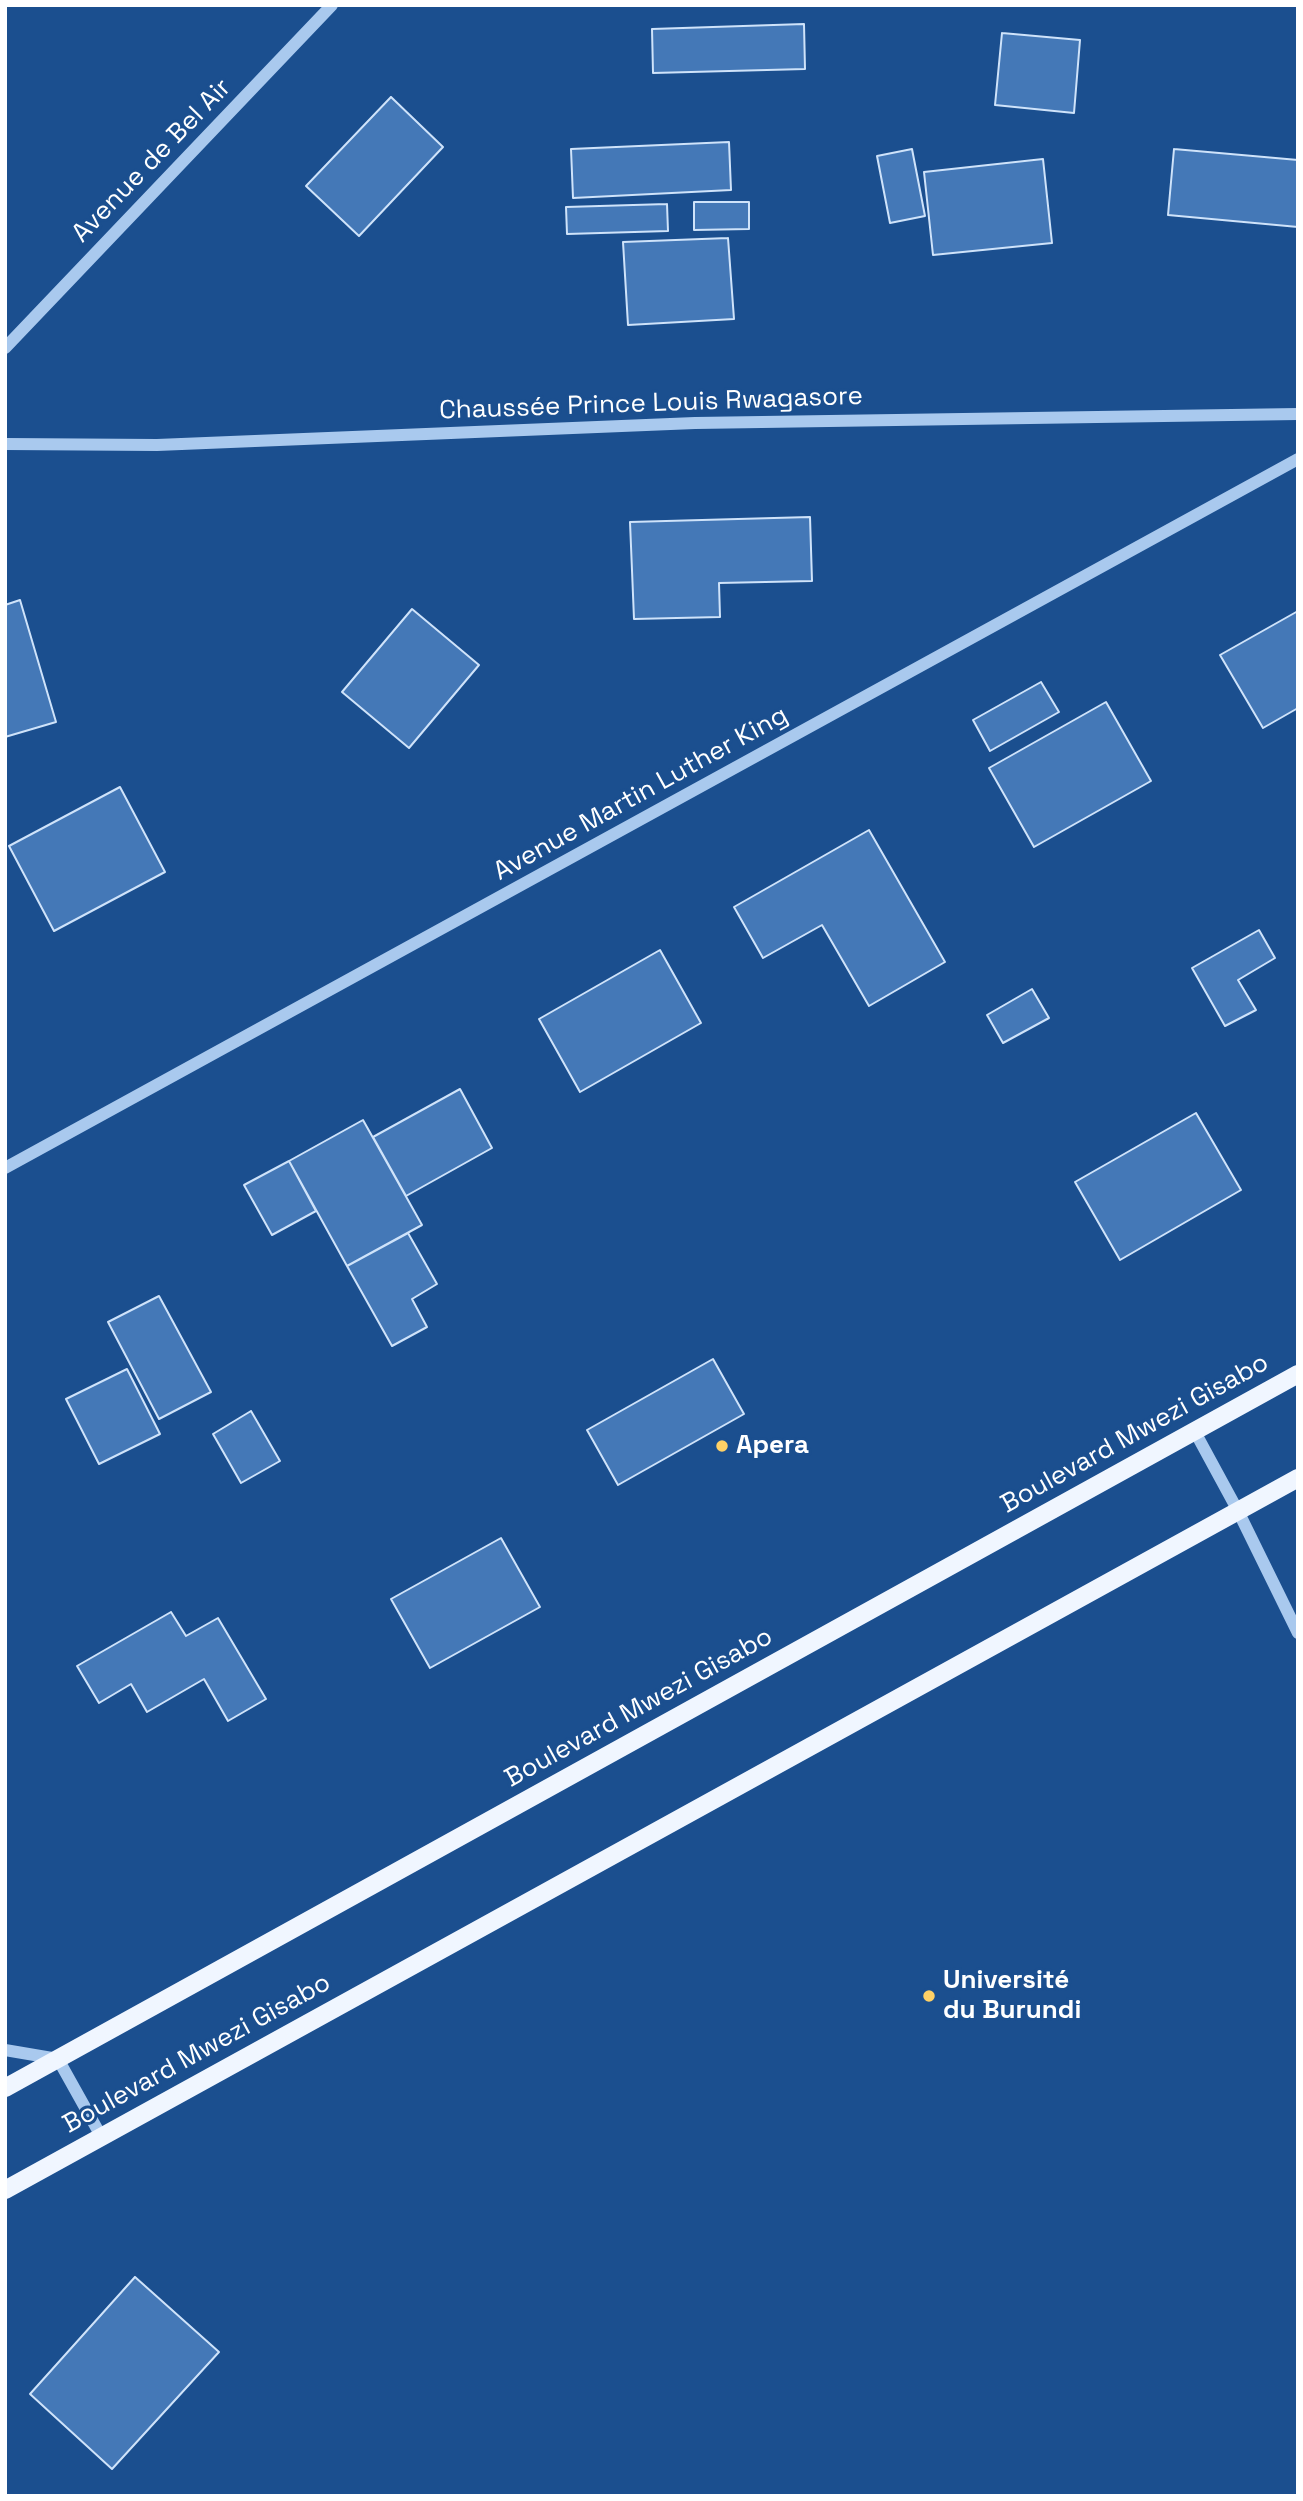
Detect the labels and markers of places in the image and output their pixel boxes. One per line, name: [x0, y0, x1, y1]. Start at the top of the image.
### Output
place label: Apera: [736, 1430, 809, 1462]
marker: Apera: [714, 1438, 730, 1454]
place label: Université du Burundi: [943, 1965, 1081, 2026]
marker: Université du Burundi: [921, 1988, 937, 2004]

